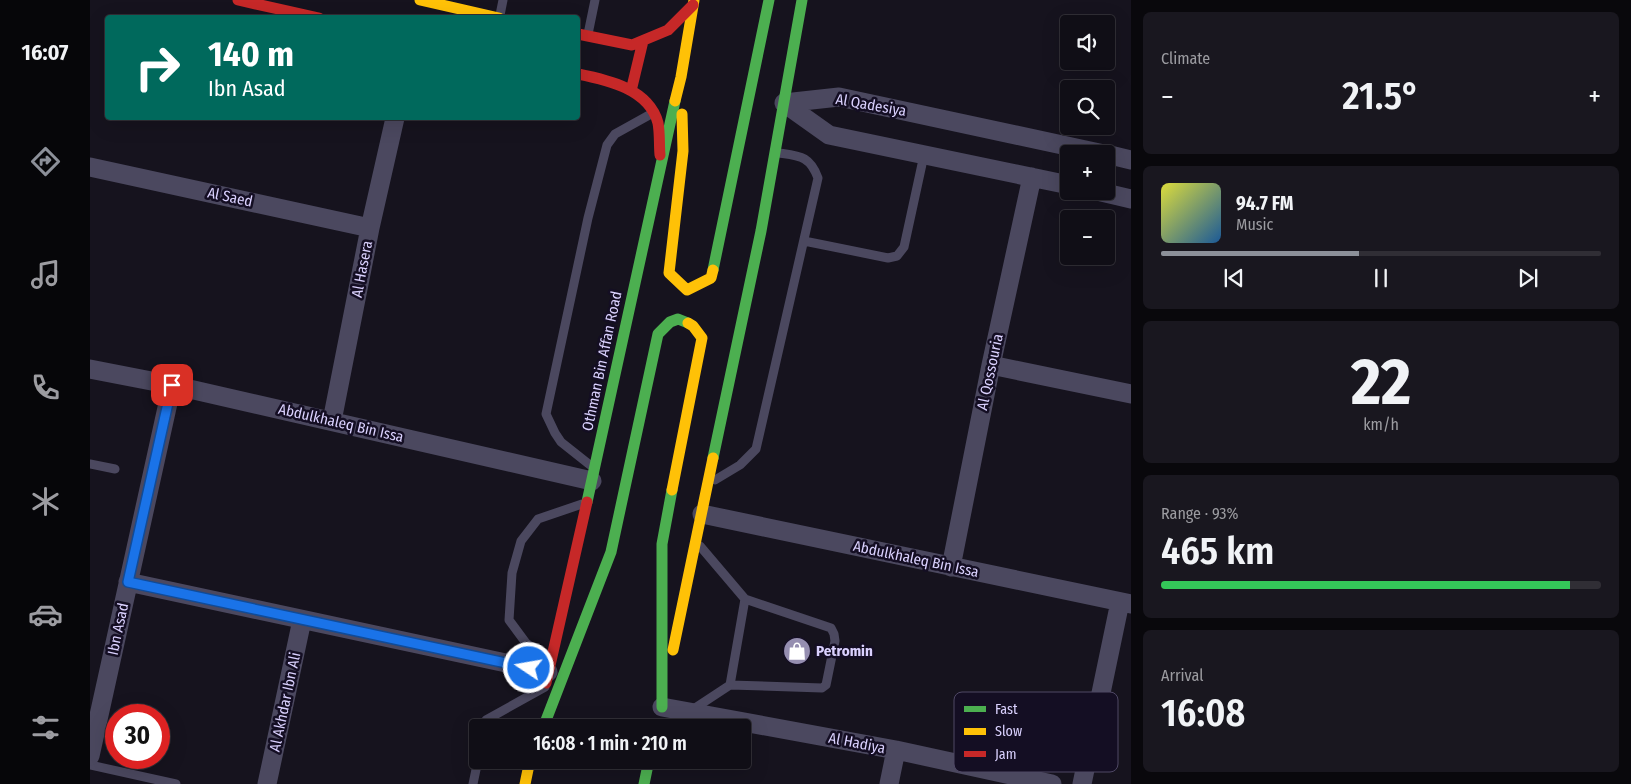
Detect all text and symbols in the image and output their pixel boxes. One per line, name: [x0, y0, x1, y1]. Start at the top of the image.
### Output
map controls: [1060, 15, 1115, 265]
button: sound: [1060, 15, 1115, 70]
text: 140 m: [208, 33, 294, 75]
icon: right: [125, 35, 190, 100]
text: 16:07: [22, 39, 68, 66]
text: Climate: [1161, 49, 1210, 68]
text: 21.5°: [1342, 73, 1420, 119]
text: Ibn Asad: [208, 75, 286, 102]
button: search: [1060, 80, 1115, 135]
text: −: [1161, 80, 1174, 113]
text: +: [1588, 80, 1601, 113]
street label: Al Qadesiya: [834, 90, 908, 120]
icon: directions: [28, 144, 63, 179]
button: +: [1060, 145, 1115, 200]
street label: Al Saed: [206, 183, 254, 211]
text: 94.7 FM: [1236, 192, 1293, 215]
button: −: [1060, 210, 1115, 265]
text: Music: [1236, 215, 1273, 234]
street label: Al Hasera: [348, 239, 376, 299]
icon: music: [28, 257, 63, 292]
icon: previous: [1220, 264, 1248, 292]
icon: pause: [1367, 264, 1395, 292]
icon: next: [1514, 264, 1542, 292]
street label: Othman Bin Affan Road: [578, 289, 626, 433]
street label: Al Qossouria: [973, 332, 1007, 412]
text: 22: [1351, 343, 1411, 421]
pin: [151, 364, 193, 406]
icon: phone: [28, 370, 63, 405]
icon: arrive: [158, 371, 186, 399]
street label: Abdulkhaleq Bin Issa: [277, 400, 405, 446]
text: km/h: [1363, 415, 1399, 434]
icon: climate: [28, 484, 63, 519]
text: Range · 93%: [1161, 504, 1239, 523]
text: 465 km: [1161, 528, 1274, 574]
street label: Abdulkhaleq Bin Issa: [852, 537, 980, 581]
icon: car: [28, 597, 63, 632]
street label: Ibn Asad: [104, 601, 132, 657]
shop icon: Petromin: [782, 636, 812, 666]
position arrow: [502, 641, 554, 693]
place label: Petromin: [816, 642, 873, 660]
street label: Al Akhdar Ibn Ali: [266, 651, 304, 753]
text: Arrival: [1161, 666, 1203, 685]
text: 16:08: [1161, 690, 1245, 736]
legend: [954, 692, 1118, 772]
text: Fast: [995, 701, 1018, 718]
speed limit sign: 30: [105, 704, 170, 769]
icon: filters: [28, 710, 63, 745]
text: Slow: [995, 723, 1022, 740]
street label: Al Hadiya: [827, 729, 887, 757]
text: 16:08 · 1 min · 210 m: [533, 732, 687, 755]
text: Jam: [995, 746, 1016, 763]

